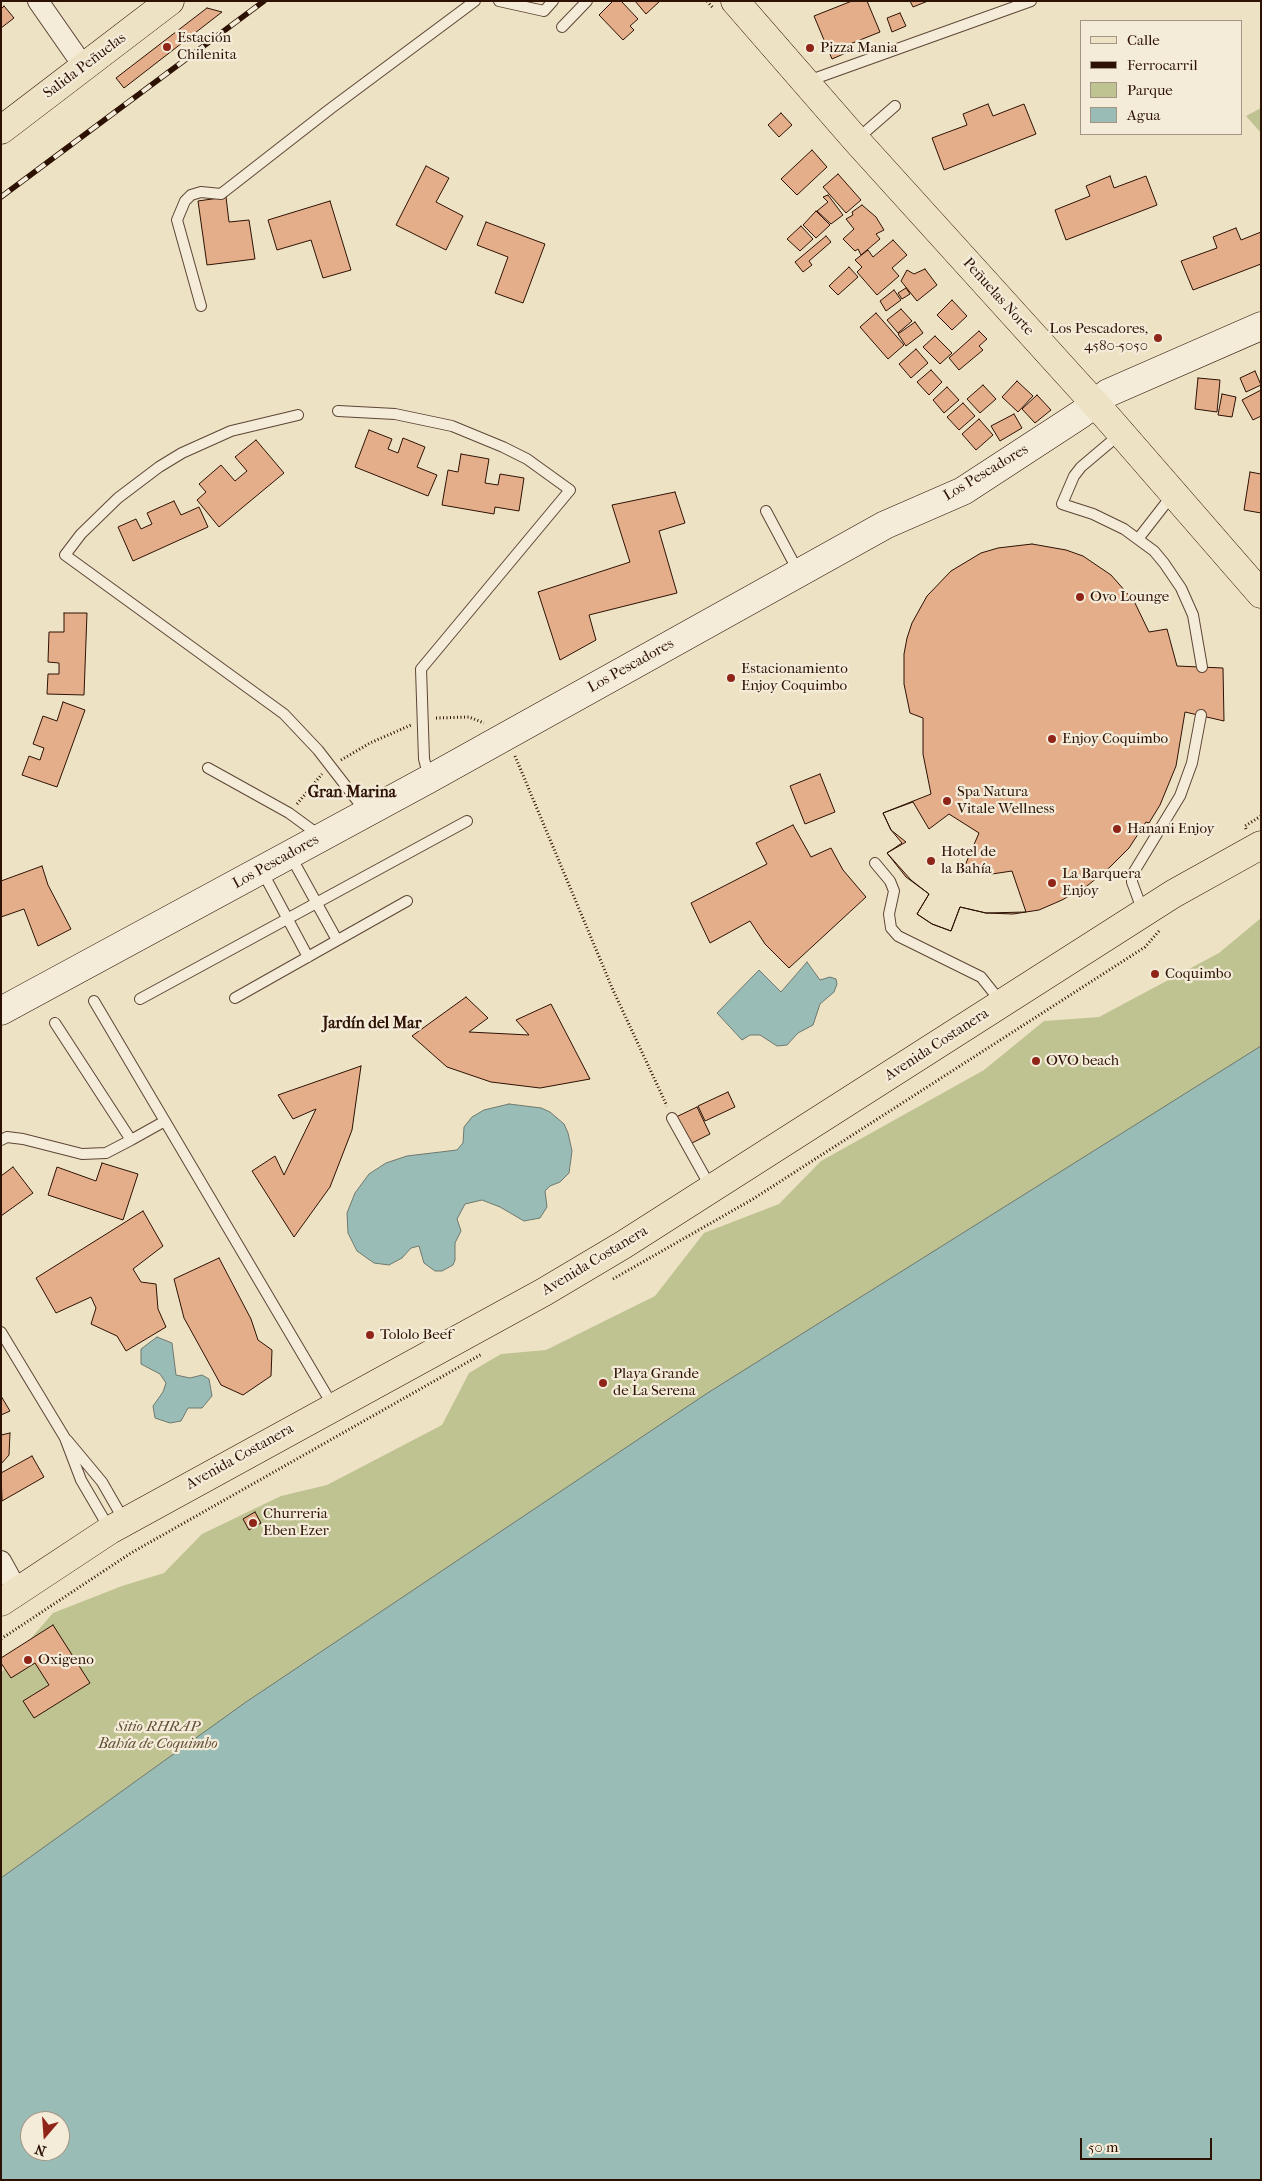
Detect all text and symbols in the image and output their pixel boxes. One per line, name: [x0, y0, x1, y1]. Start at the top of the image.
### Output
legend: [1080, 20, 1242, 135]
street label: Salida Peñuelas: [40, 29, 130, 103]
place label: Estación Chilenita: [177, 29, 237, 64]
text: Calle: [1127, 31, 1160, 49]
place label: Pizza Mania: [820, 39, 898, 57]
marker: Estación Chilenita: [161, 41, 173, 53]
marker: Pizza Mania: [804, 42, 816, 54]
text: Ferrocarril: [1127, 56, 1198, 74]
text: Parque: [1127, 81, 1173, 99]
text: Agua: [1127, 106, 1160, 124]
street label: Peñuelas Norte: [958, 255, 1038, 339]
place label: Los Pescadores, 4580-5050: [1049, 320, 1148, 355]
marker: Los Pescadores, 4580-5050: [1152, 332, 1164, 344]
street label: Los Pescadores: [940, 441, 1032, 505]
place label: Ovo Lounge: [1090, 588, 1169, 606]
marker: Ovo Lounge: [1074, 591, 1086, 603]
street label: Los Pescadores: [585, 635, 677, 697]
place label: Estacionamiento Enjoy Coquimbo: [741, 660, 848, 695]
marker: Estacionamiento Enjoy Coquimbo: [725, 672, 737, 684]
place label: Enjoy Coquimbo: [1062, 730, 1168, 748]
marker: Enjoy Coquimbo: [1046, 733, 1058, 745]
district label: Gran Marina: [308, 783, 396, 803]
place label: Spa Natura Vitale Wellness: [957, 783, 1055, 818]
marker: Spa Natura Vitale Wellness: [941, 795, 953, 807]
place label: Hanani Enjoy: [1127, 820, 1215, 838]
marker: Hanani Enjoy: [1111, 823, 1123, 835]
street label: Los Pescadores: [230, 831, 322, 893]
place label: Hotel de la Bahía: [941, 843, 996, 878]
marker: Hotel de la Bahía: [925, 855, 937, 867]
place label: La Barquera Enjoy: [1062, 865, 1141, 900]
marker: La Barquera Enjoy: [1046, 877, 1058, 889]
place label: Coquimbo: [1165, 965, 1231, 983]
marker: Coquimbo: [1149, 968, 1161, 980]
street label: Avenida Costanera: [882, 1005, 992, 1085]
district label: Jardín del Mar: [322, 1014, 422, 1034]
place label: OVO beach: [1046, 1052, 1119, 1070]
marker: OVO beach: [1030, 1055, 1042, 1067]
street label: Avenida Costanera: [539, 1222, 651, 1300]
place label: Tololo Beef: [380, 1326, 452, 1344]
marker: Tololo Beef: [364, 1329, 376, 1341]
place label: Playa Grande de La Serena: [613, 1365, 699, 1400]
marker: Playa Grande de La Serena: [597, 1377, 609, 1389]
street label: Avenida Costanera: [183, 1420, 297, 1494]
place label: Churreria Eben Ezer: [263, 1505, 329, 1540]
marker: Churreria Eben Ezer: [247, 1517, 259, 1529]
place label: Oxigeno: [38, 1651, 94, 1669]
marker: Oxigeno: [22, 1654, 34, 1666]
park label: Sitio RHRAP Bahía de Coquimbo: [98, 1718, 218, 1753]
north arrow: [20, 2111, 70, 2161]
scale bar: [1082, 2128, 1214, 2160]
text: 50 m: [1088, 2138, 1118, 2156]
text: N: [33, 2140, 48, 2160]

